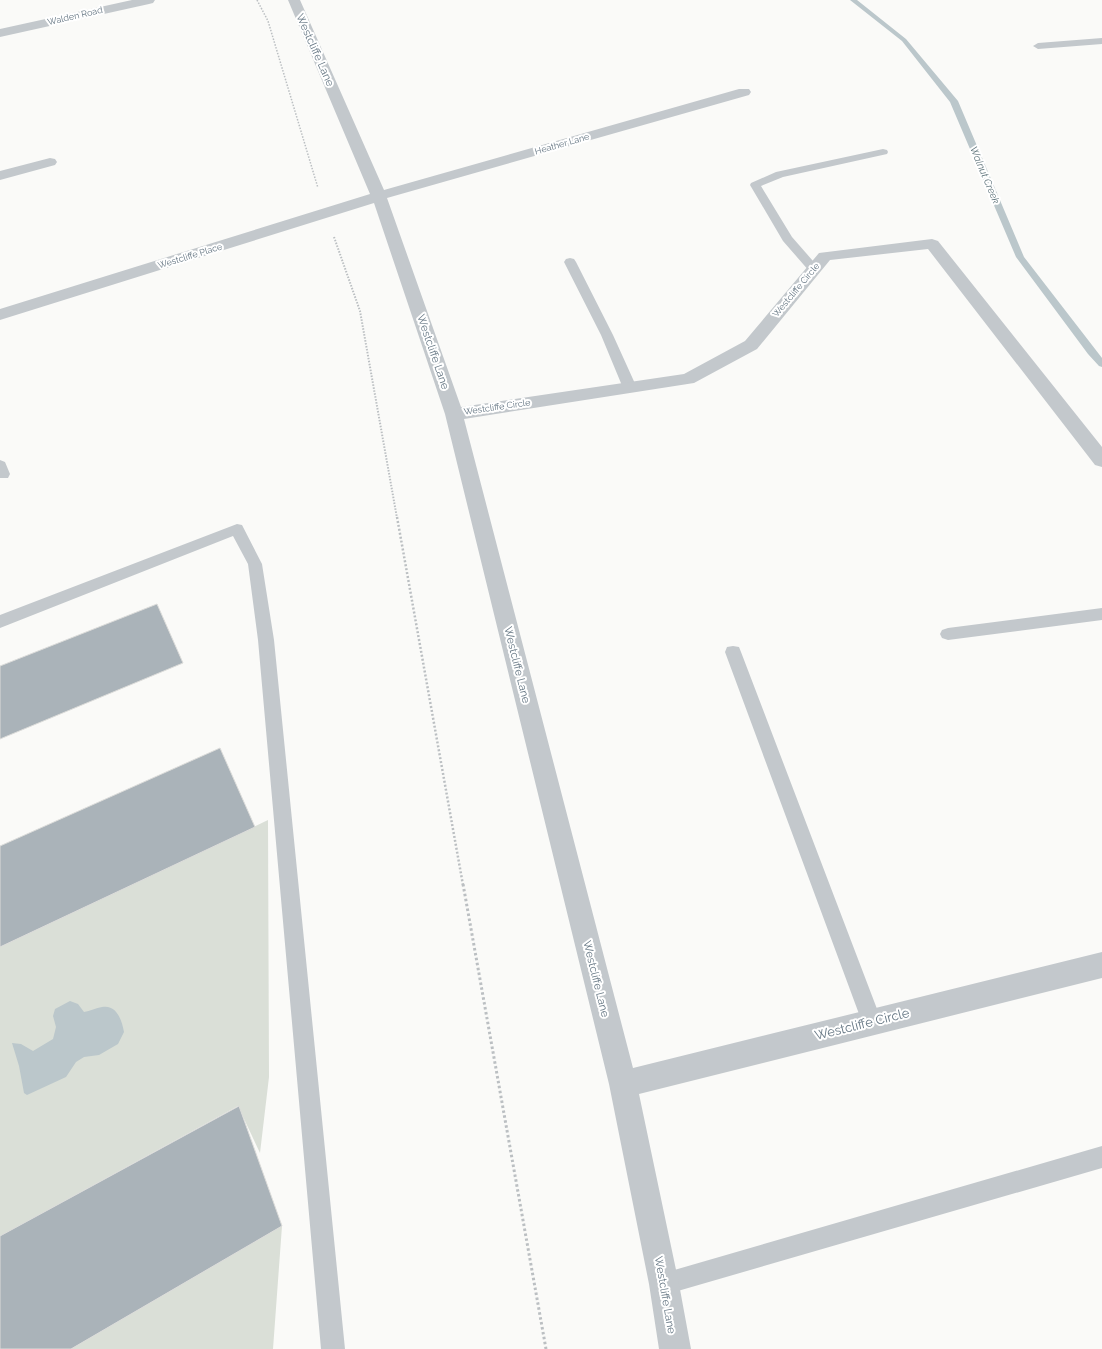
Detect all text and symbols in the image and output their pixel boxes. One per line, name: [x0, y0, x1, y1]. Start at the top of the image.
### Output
street label: Walden Road: [46, 5, 104, 27]
street label: Westcliffe Lane: [293, 12, 337, 89]
street label: Heather Lane: [534, 131, 591, 157]
water label: Walnut Creek: [968, 145, 1002, 206]
street label: Westcliffe Place: [157, 241, 224, 271]
street label: Westcliffe Circle: [771, 260, 822, 319]
street label: Westcliffe Lane: [414, 313, 452, 392]
street label: Westcliffe Circle: [463, 397, 532, 417]
street label: Westcliffe Lane: [501, 625, 533, 705]
street label: Westcliffe Lane: [580, 939, 612, 1019]
street label: Westcliffe Circle: [813, 1005, 911, 1043]
street label: Westcliffe Lane: [652, 1255, 678, 1335]

